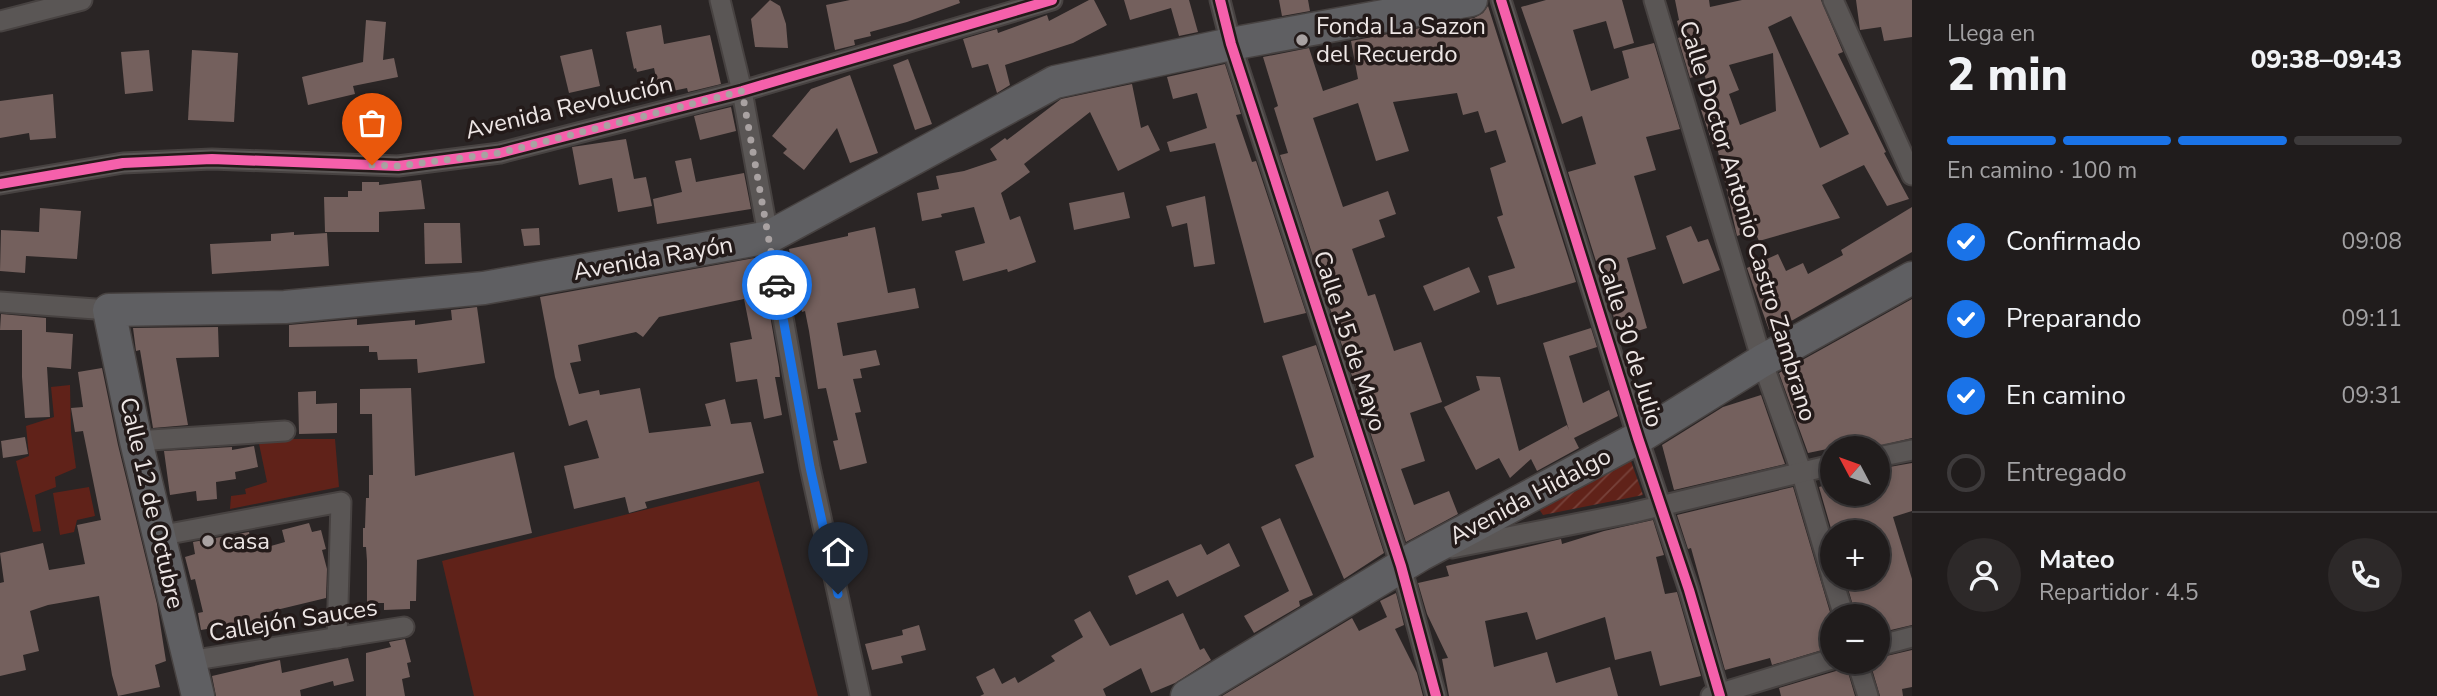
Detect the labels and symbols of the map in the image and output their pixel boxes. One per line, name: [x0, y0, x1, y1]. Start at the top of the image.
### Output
place label: Fonda La Sazon del Recuerdo: [1316, 10, 1486, 70]
street label: Calle Doctor Antonio Castro Zambrano: [1672, 17, 1824, 425]
marker: Fonda La Sazon del Recuerdo: [1294, 32, 1310, 48]
street label: Avenida Revolución: [462, 68, 676, 146]
pin: [342, 93, 402, 165]
street label: Avenida Rayón: [571, 228, 735, 288]
street label: Calle 15 de Mayo: [1306, 247, 1394, 435]
courier: [742, 250, 812, 320]
street label: Calle 30 de Julio: [1589, 253, 1671, 431]
street label: Calle 12 de Octubre: [112, 394, 192, 612]
north arrow: [1820, 436, 1890, 506]
street label: Avenida Hidalgo: [1444, 440, 1616, 552]
pin: [808, 522, 868, 594]
place label: casa: [222, 525, 270, 557]
marker: casa: [200, 533, 216, 549]
street label: Callejón Sauces: [206, 591, 380, 649]

